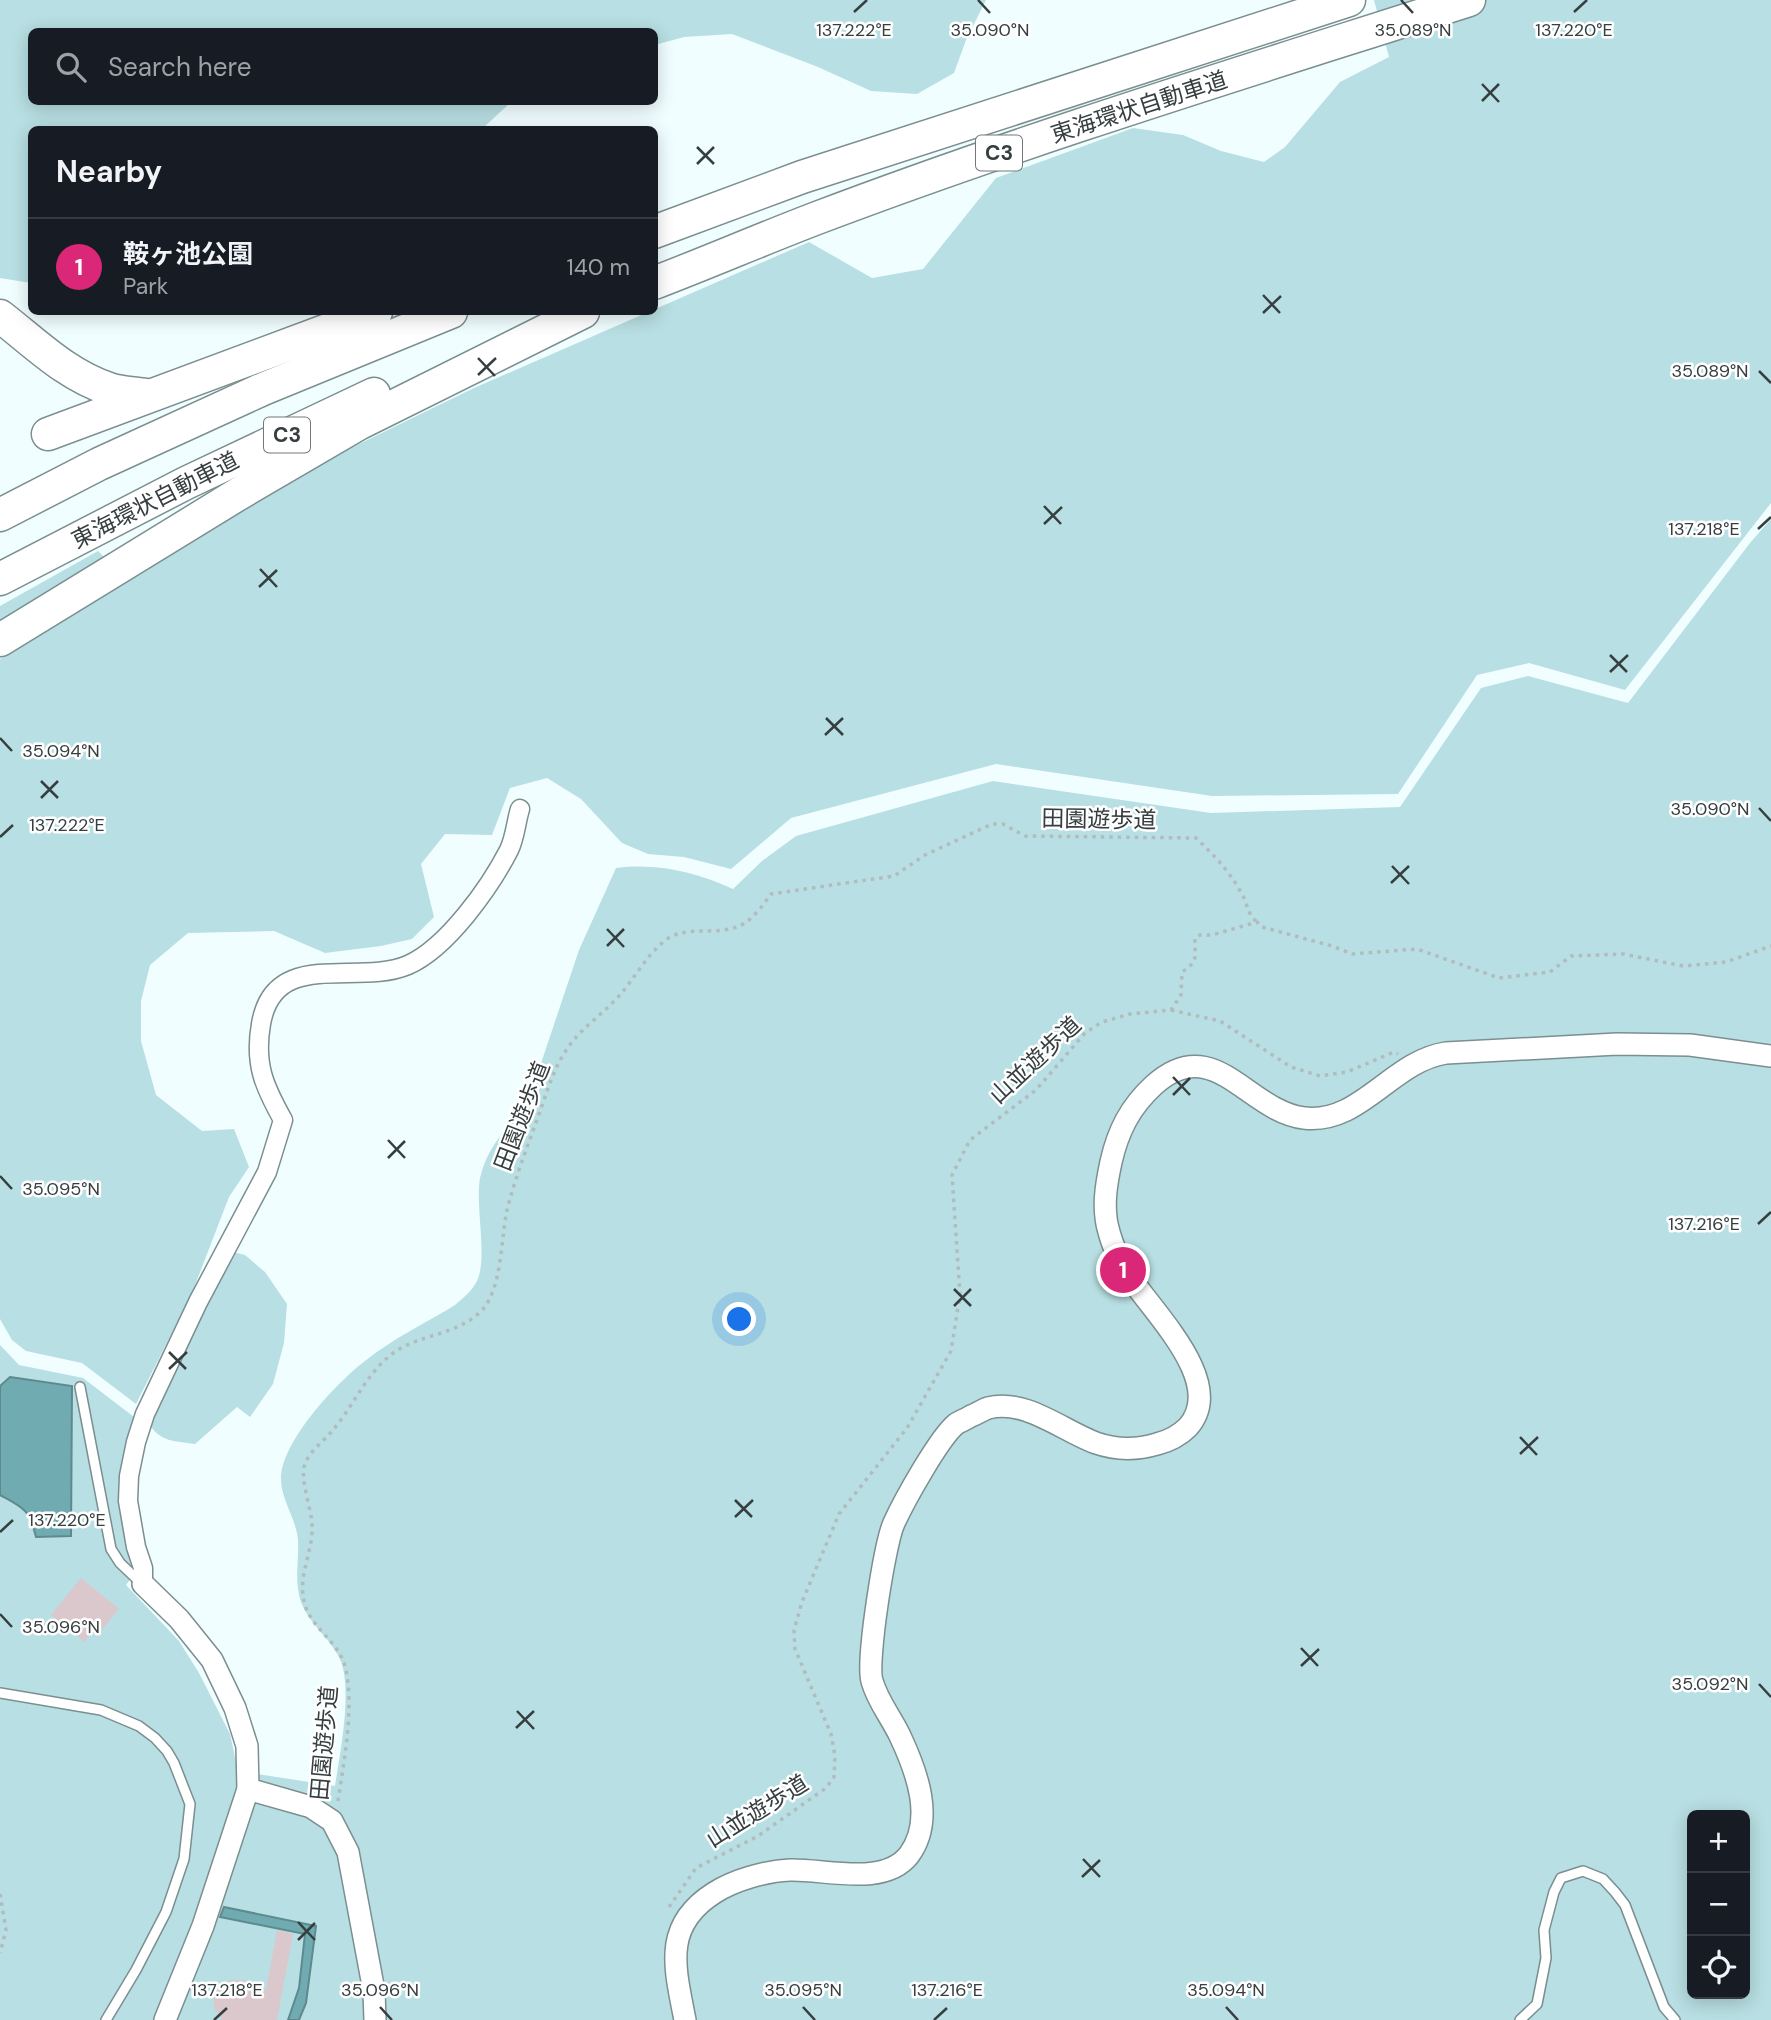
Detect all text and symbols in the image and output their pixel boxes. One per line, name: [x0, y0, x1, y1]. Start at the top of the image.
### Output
text: 137.222°E: [816, 18, 892, 42]
text: 35.090°N: [950, 18, 1030, 42]
text: 35.089°N: [1374, 18, 1452, 42]
text: 137.220°E: [1535, 18, 1613, 42]
search box: [28, 28, 658, 105]
icon: search: [52, 48, 90, 86]
text: Search here: [108, 50, 251, 84]
street label: 東海環状自動車道: [1047, 64, 1231, 150]
road number: C3: [976, 136, 1022, 170]
text: Nearby: [56, 152, 162, 191]
text: 鞍ヶ池公園: [123, 237, 253, 271]
text: 1: [75, 252, 83, 282]
text: 140 m: [567, 252, 630, 282]
text: Park: [123, 271, 168, 301]
text: 35.089°N: [1671, 359, 1749, 383]
road number: C3: [264, 418, 310, 452]
street label: 東海環状自動車道: [66, 445, 244, 555]
text: 137.218°E: [1668, 517, 1740, 541]
text: 35.094°N: [22, 739, 100, 763]
text: 35.090°N: [1670, 797, 1750, 821]
street label: 田園遊歩道: [1041, 803, 1157, 835]
text: 137.222°E: [29, 813, 105, 837]
street label: 山並遊歩道: [983, 1010, 1087, 1110]
street label: 田園遊歩道: [487, 1057, 557, 1175]
text: 35.095°N: [22, 1177, 100, 1201]
text: 137.216°E: [1668, 1212, 1740, 1236]
pin: 1: [1100, 1244, 1146, 1296]
your location: [722, 1302, 756, 1336]
text: 137.220°E: [28, 1508, 106, 1532]
text: 35.096°N: [22, 1615, 100, 1639]
text: 35.092°N: [1672, 1672, 1748, 1696]
street label: 田園遊歩道: [304, 1684, 344, 1802]
street label: 山並遊歩道: [700, 1768, 814, 1854]
map controls: [1687, 1810, 1750, 1999]
button: +: [1687, 1810, 1750, 1873]
button: −: [1687, 1873, 1750, 1936]
button: locate: [1687, 1936, 1750, 1999]
text: 137.218°E: [191, 1978, 263, 2002]
text: 35.096°N: [341, 1978, 419, 2002]
text: 35.095°N: [764, 1978, 842, 2002]
text: 137.216°E: [911, 1978, 983, 2002]
text: 35.094°N: [1187, 1978, 1265, 2002]

